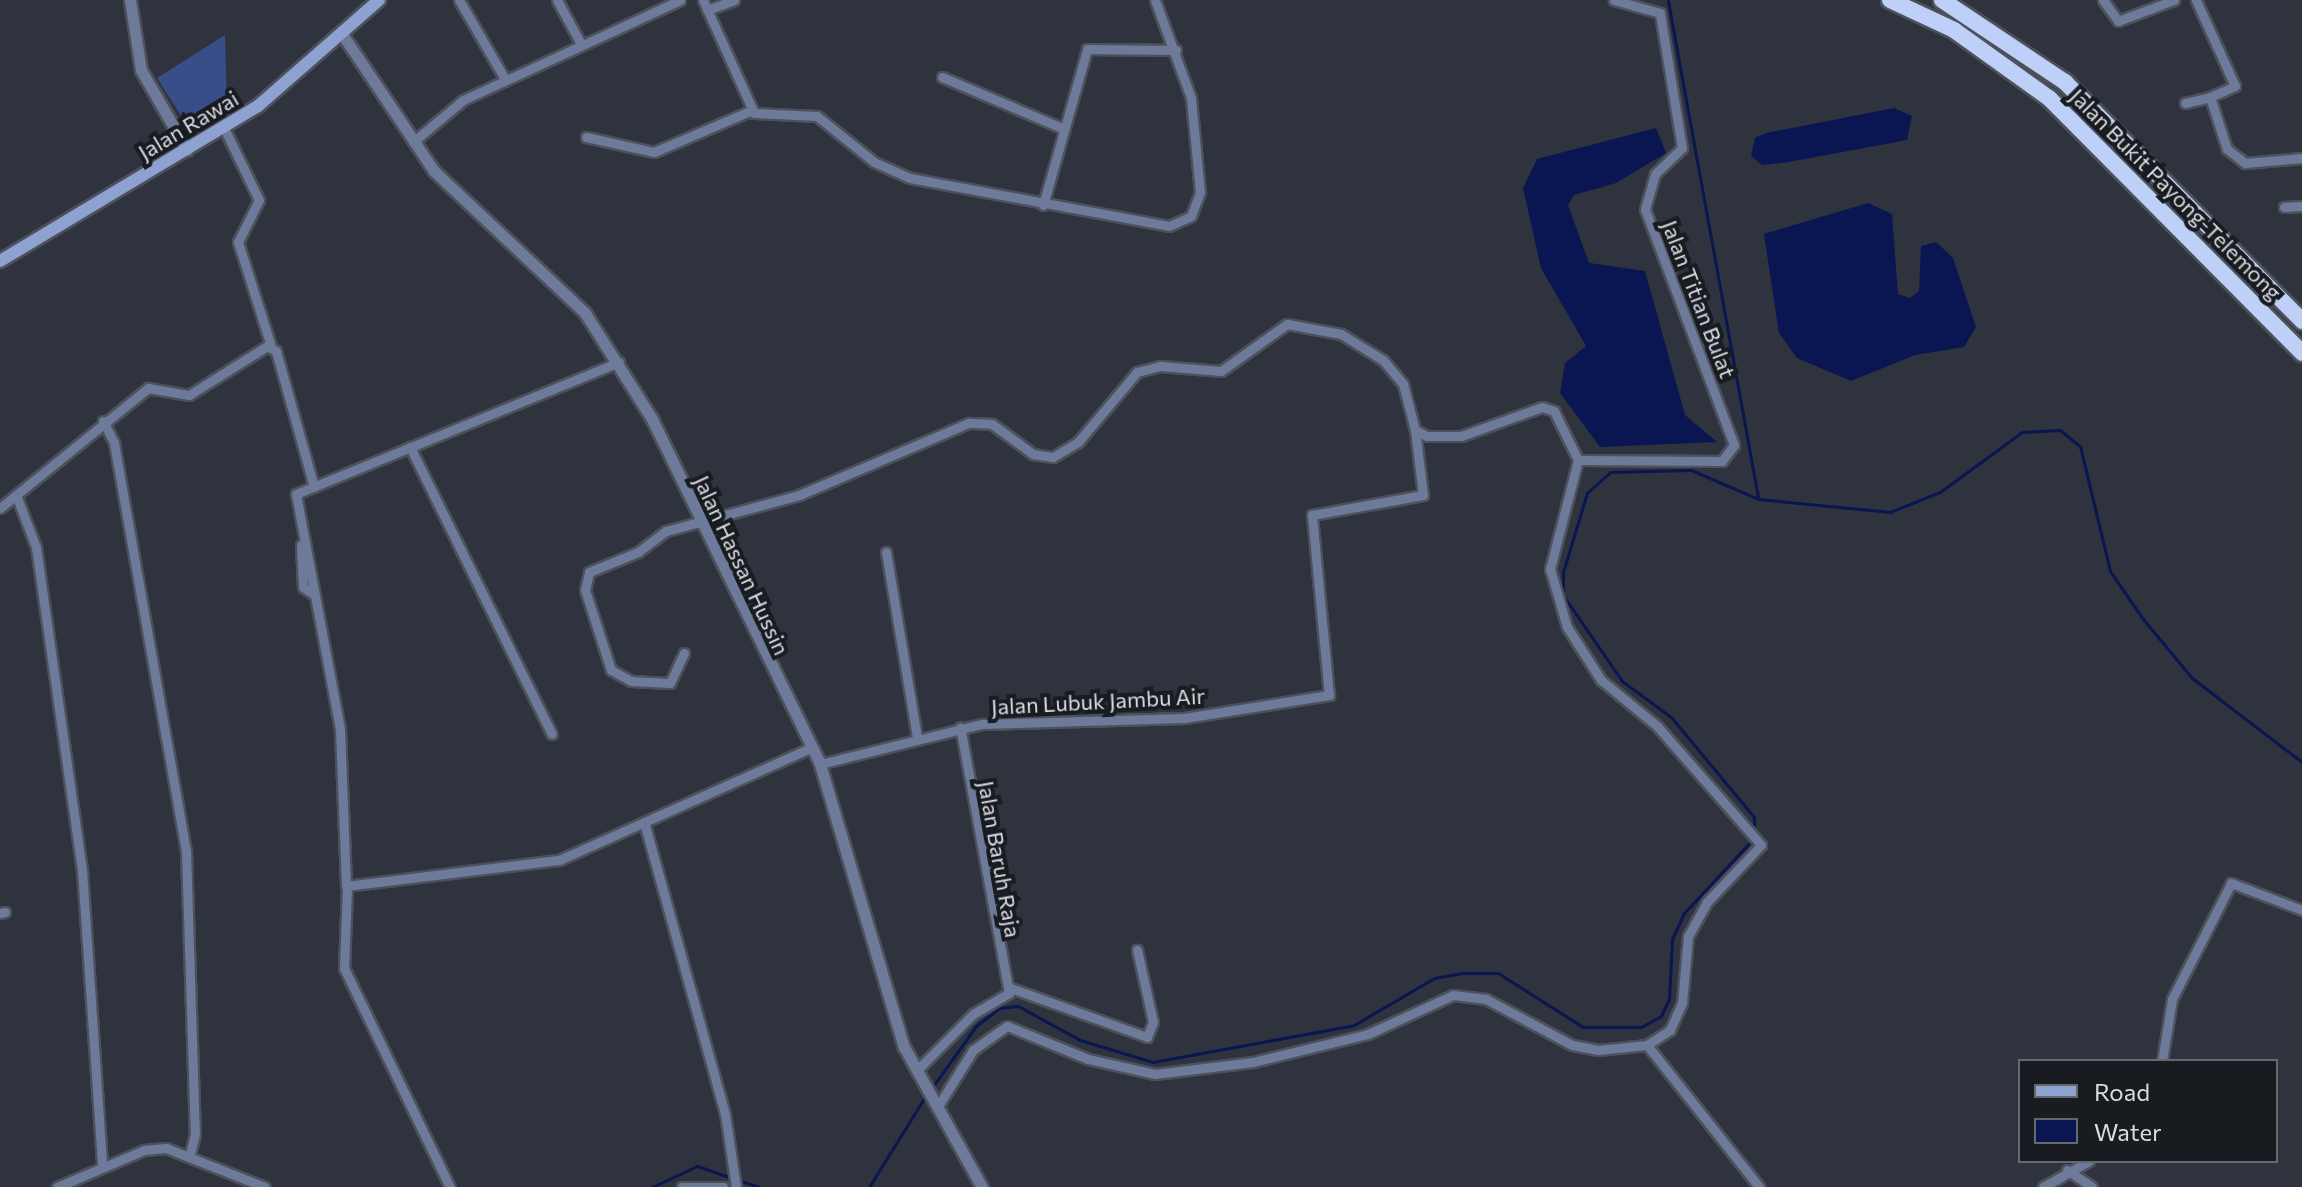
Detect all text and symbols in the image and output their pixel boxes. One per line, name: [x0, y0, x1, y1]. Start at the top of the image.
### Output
street label: Jalan Bukit Payong-Telemong: [2065, 83, 2287, 305]
street label: Jalan Rawai: [133, 85, 243, 165]
street label: Jalan Titian Bulat: [1657, 216, 1741, 382]
street label: Jalan Hassan Hussin: [689, 471, 795, 659]
street label: Jalan Lubuk Jambu Air: [990, 682, 1206, 720]
street label: Jalan Baruh Raja: [973, 779, 1027, 939]
legend: [2018, 1059, 2278, 1163]
text: Road: [2094, 1077, 2150, 1106]
text: Water: [2094, 1117, 2162, 1146]

